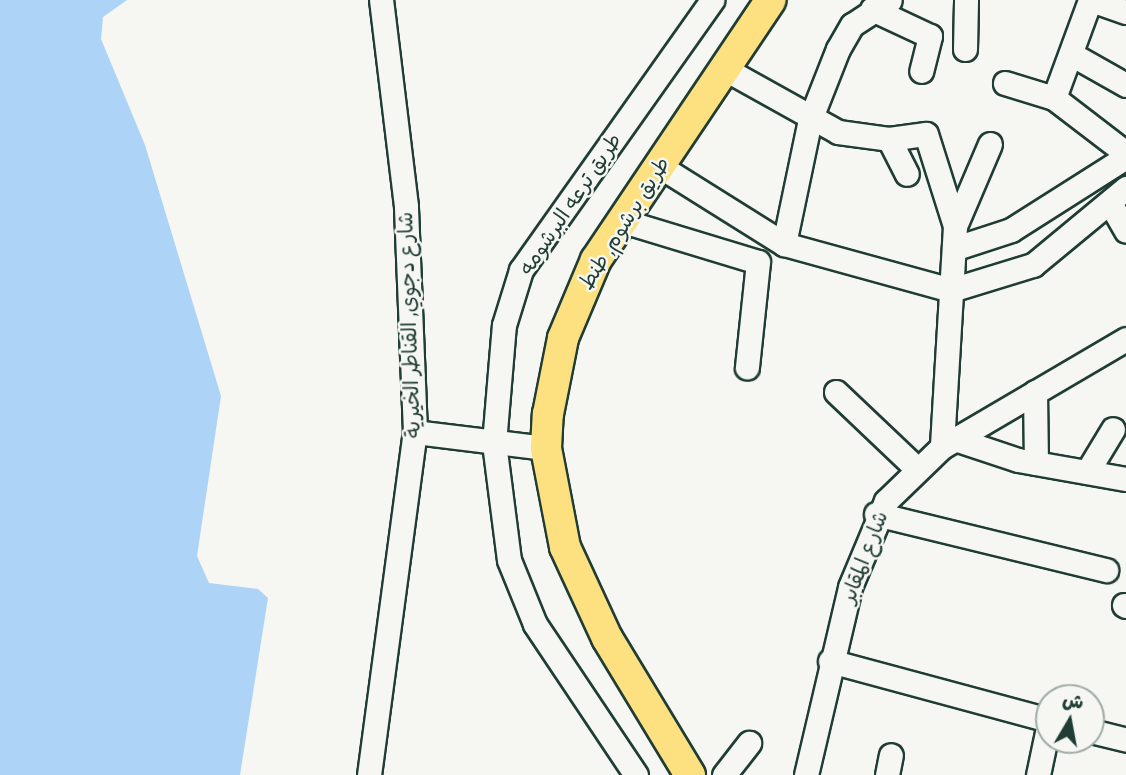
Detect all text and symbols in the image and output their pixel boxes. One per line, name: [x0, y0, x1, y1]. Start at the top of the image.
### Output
street label: طريق ترعه البرشومه: [513, 128, 627, 280]
street label: طريق برشوم, طنط: [573, 152, 675, 294]
street label: شارع دجوي, القناطر الخيرية: [392, 211, 426, 439]
street label: شارع المقابر: [835, 507, 893, 607]
north arrow: [1035, 684, 1105, 754]
text: ش: [1061, 687, 1086, 714]

